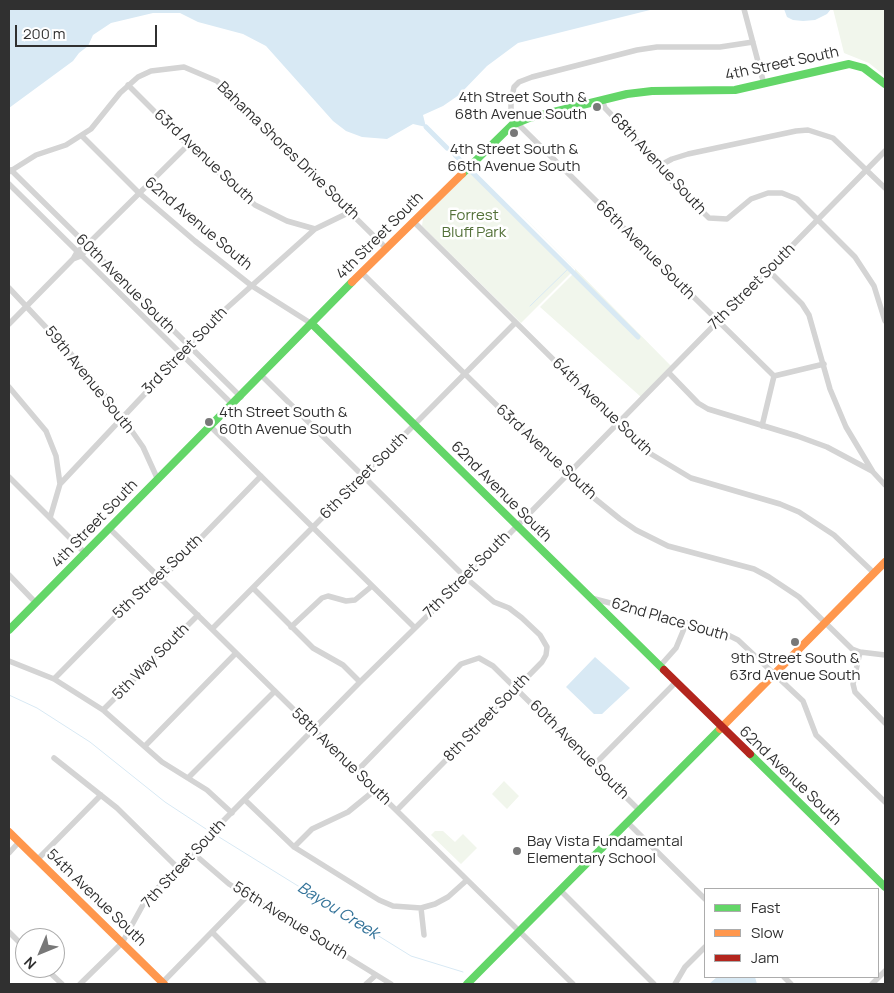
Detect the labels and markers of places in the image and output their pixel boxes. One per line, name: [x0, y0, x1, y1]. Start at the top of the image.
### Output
place label: 4th Street South & 68th Avenue South: [455, 89, 587, 124]
marker: 4th Street South & 68th Avenue South: [591, 101, 603, 113]
marker: 4th Street South & 66th Avenue South: [508, 127, 520, 139]
place label: 4th Street South & 66th Avenue South: [448, 141, 580, 176]
place label: 4th Street South & 60th Avenue South: [219, 404, 352, 439]
marker: 4th Street South & 60th Avenue South: [203, 416, 215, 428]
marker: 9th Street South & 63rd Avenue South: [789, 636, 801, 648]
place label: 9th Street South & 63rd Avenue South: [729, 650, 861, 685]
place label: Bay Vista Fundamental Elementary School: [527, 833, 683, 868]
marker: Bay Vista Fundamental Elementary School: [511, 845, 523, 857]

